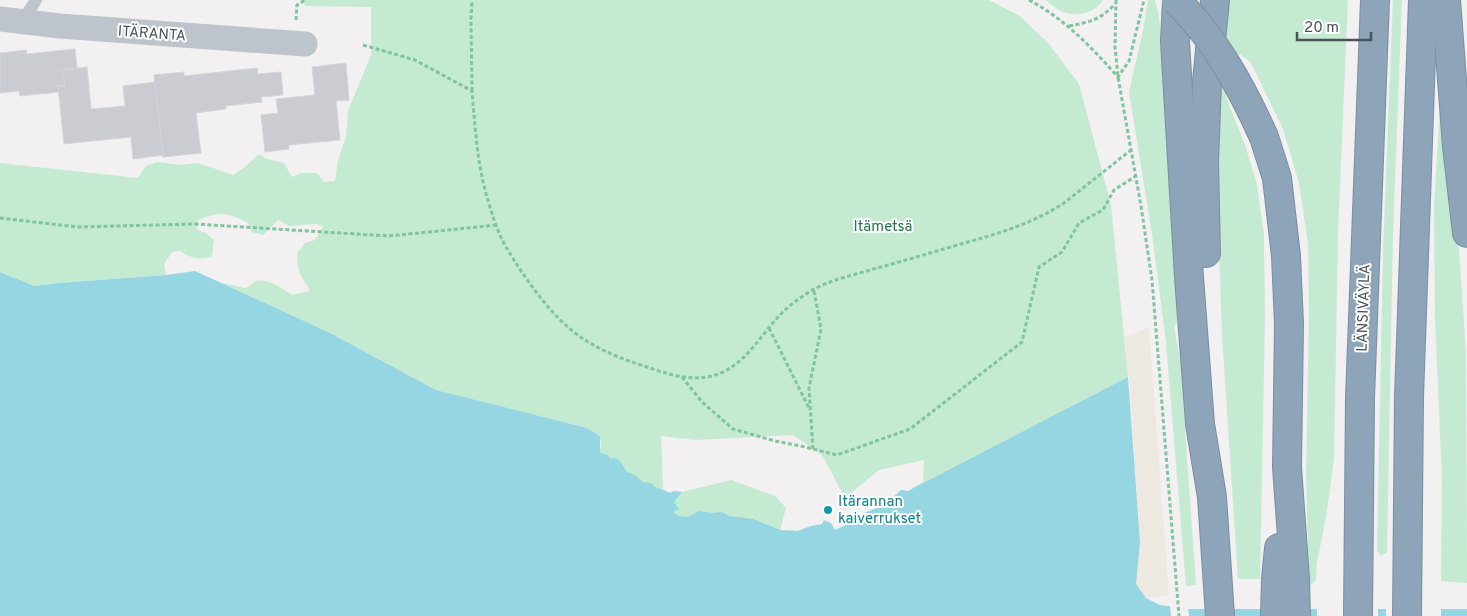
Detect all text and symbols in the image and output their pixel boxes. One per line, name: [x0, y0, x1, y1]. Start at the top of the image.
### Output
scale bar: [1297, 10, 1371, 42]
text: 20 m: [1304, 19, 1339, 38]
street label: ITÄRANTA: [117, 22, 187, 46]
park label: Itämetsä: [854, 218, 912, 237]
street label: LÄNSIVÄYLÄ: [1352, 264, 1376, 352]
place label: Itärannan kaiverrukset: [838, 493, 921, 529]
marker: Itärannan kaiverrukset: [822, 504, 834, 516]

